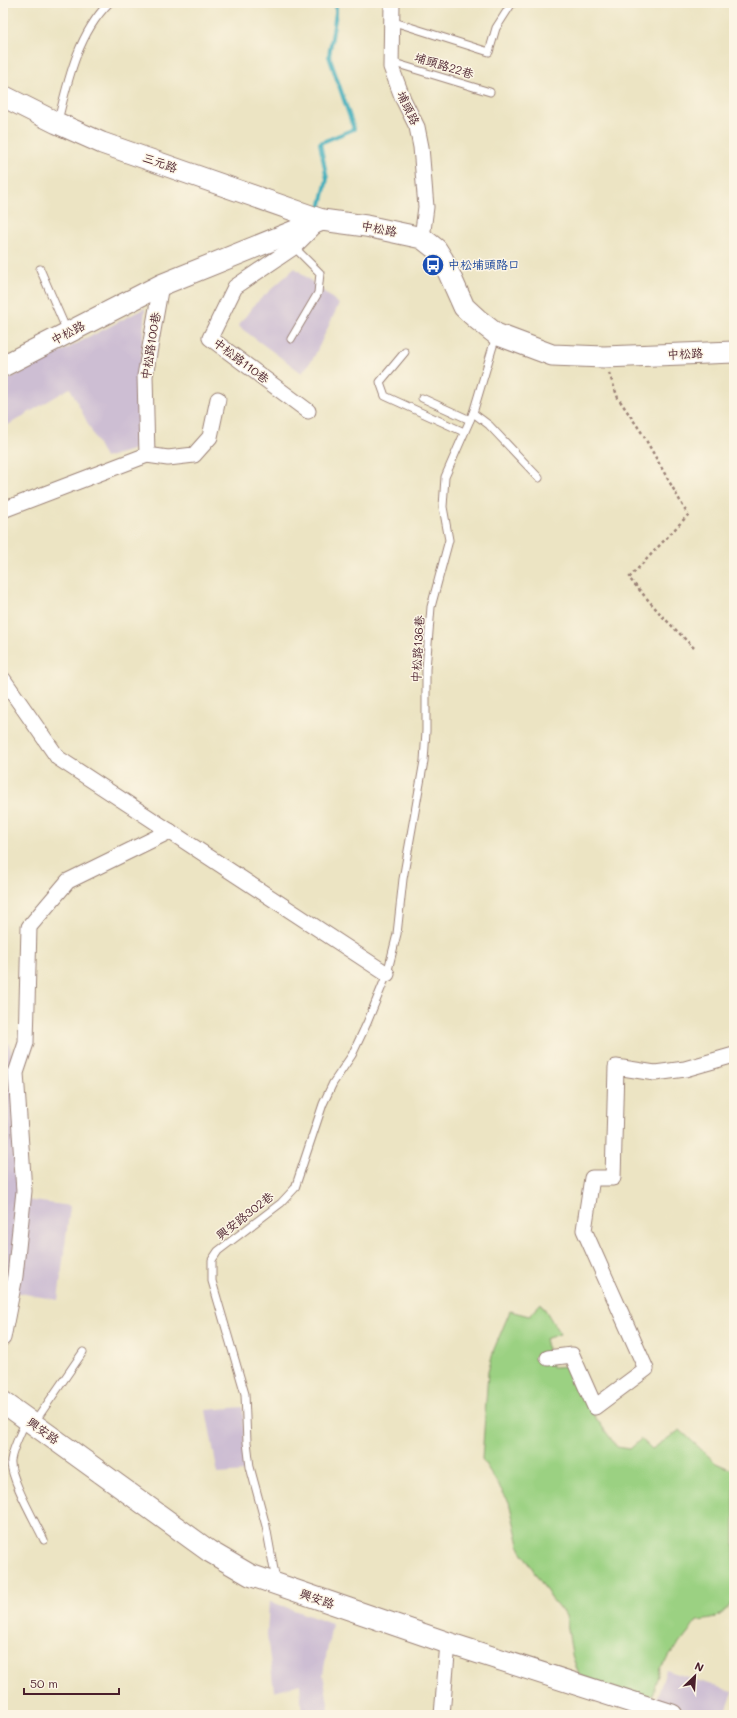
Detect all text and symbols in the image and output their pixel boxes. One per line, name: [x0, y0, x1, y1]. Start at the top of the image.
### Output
street label: 埔頭路22巷: [413, 48, 476, 82]
street label: 埔頭路: [394, 88, 424, 127]
street label: 三元路: [141, 149, 180, 175]
street label: 中松路: [360, 217, 398, 239]
bus stop icon: 中松埔頭路口: [420, 252, 446, 278]
place label: 中松埔頭路口: [448, 256, 520, 272]
street label: 中松路100巷: [137, 311, 163, 381]
street label: 中松路: [48, 317, 87, 347]
street label: 中松路110巷: [210, 334, 273, 386]
street label: 中松路: [667, 344, 703, 362]
street label: 中松路136巷: [407, 615, 427, 683]
street label: 興安路302巷: [212, 1188, 277, 1243]
street label: 興安路: [24, 1413, 63, 1447]
street label: 興安路: [298, 1585, 337, 1611]
north arrow: [675, 1656, 715, 1696]
text: N: [692, 1658, 706, 1675]
scale bar: [24, 1670, 119, 1696]
text: 50 m: [30, 1675, 58, 1691]

